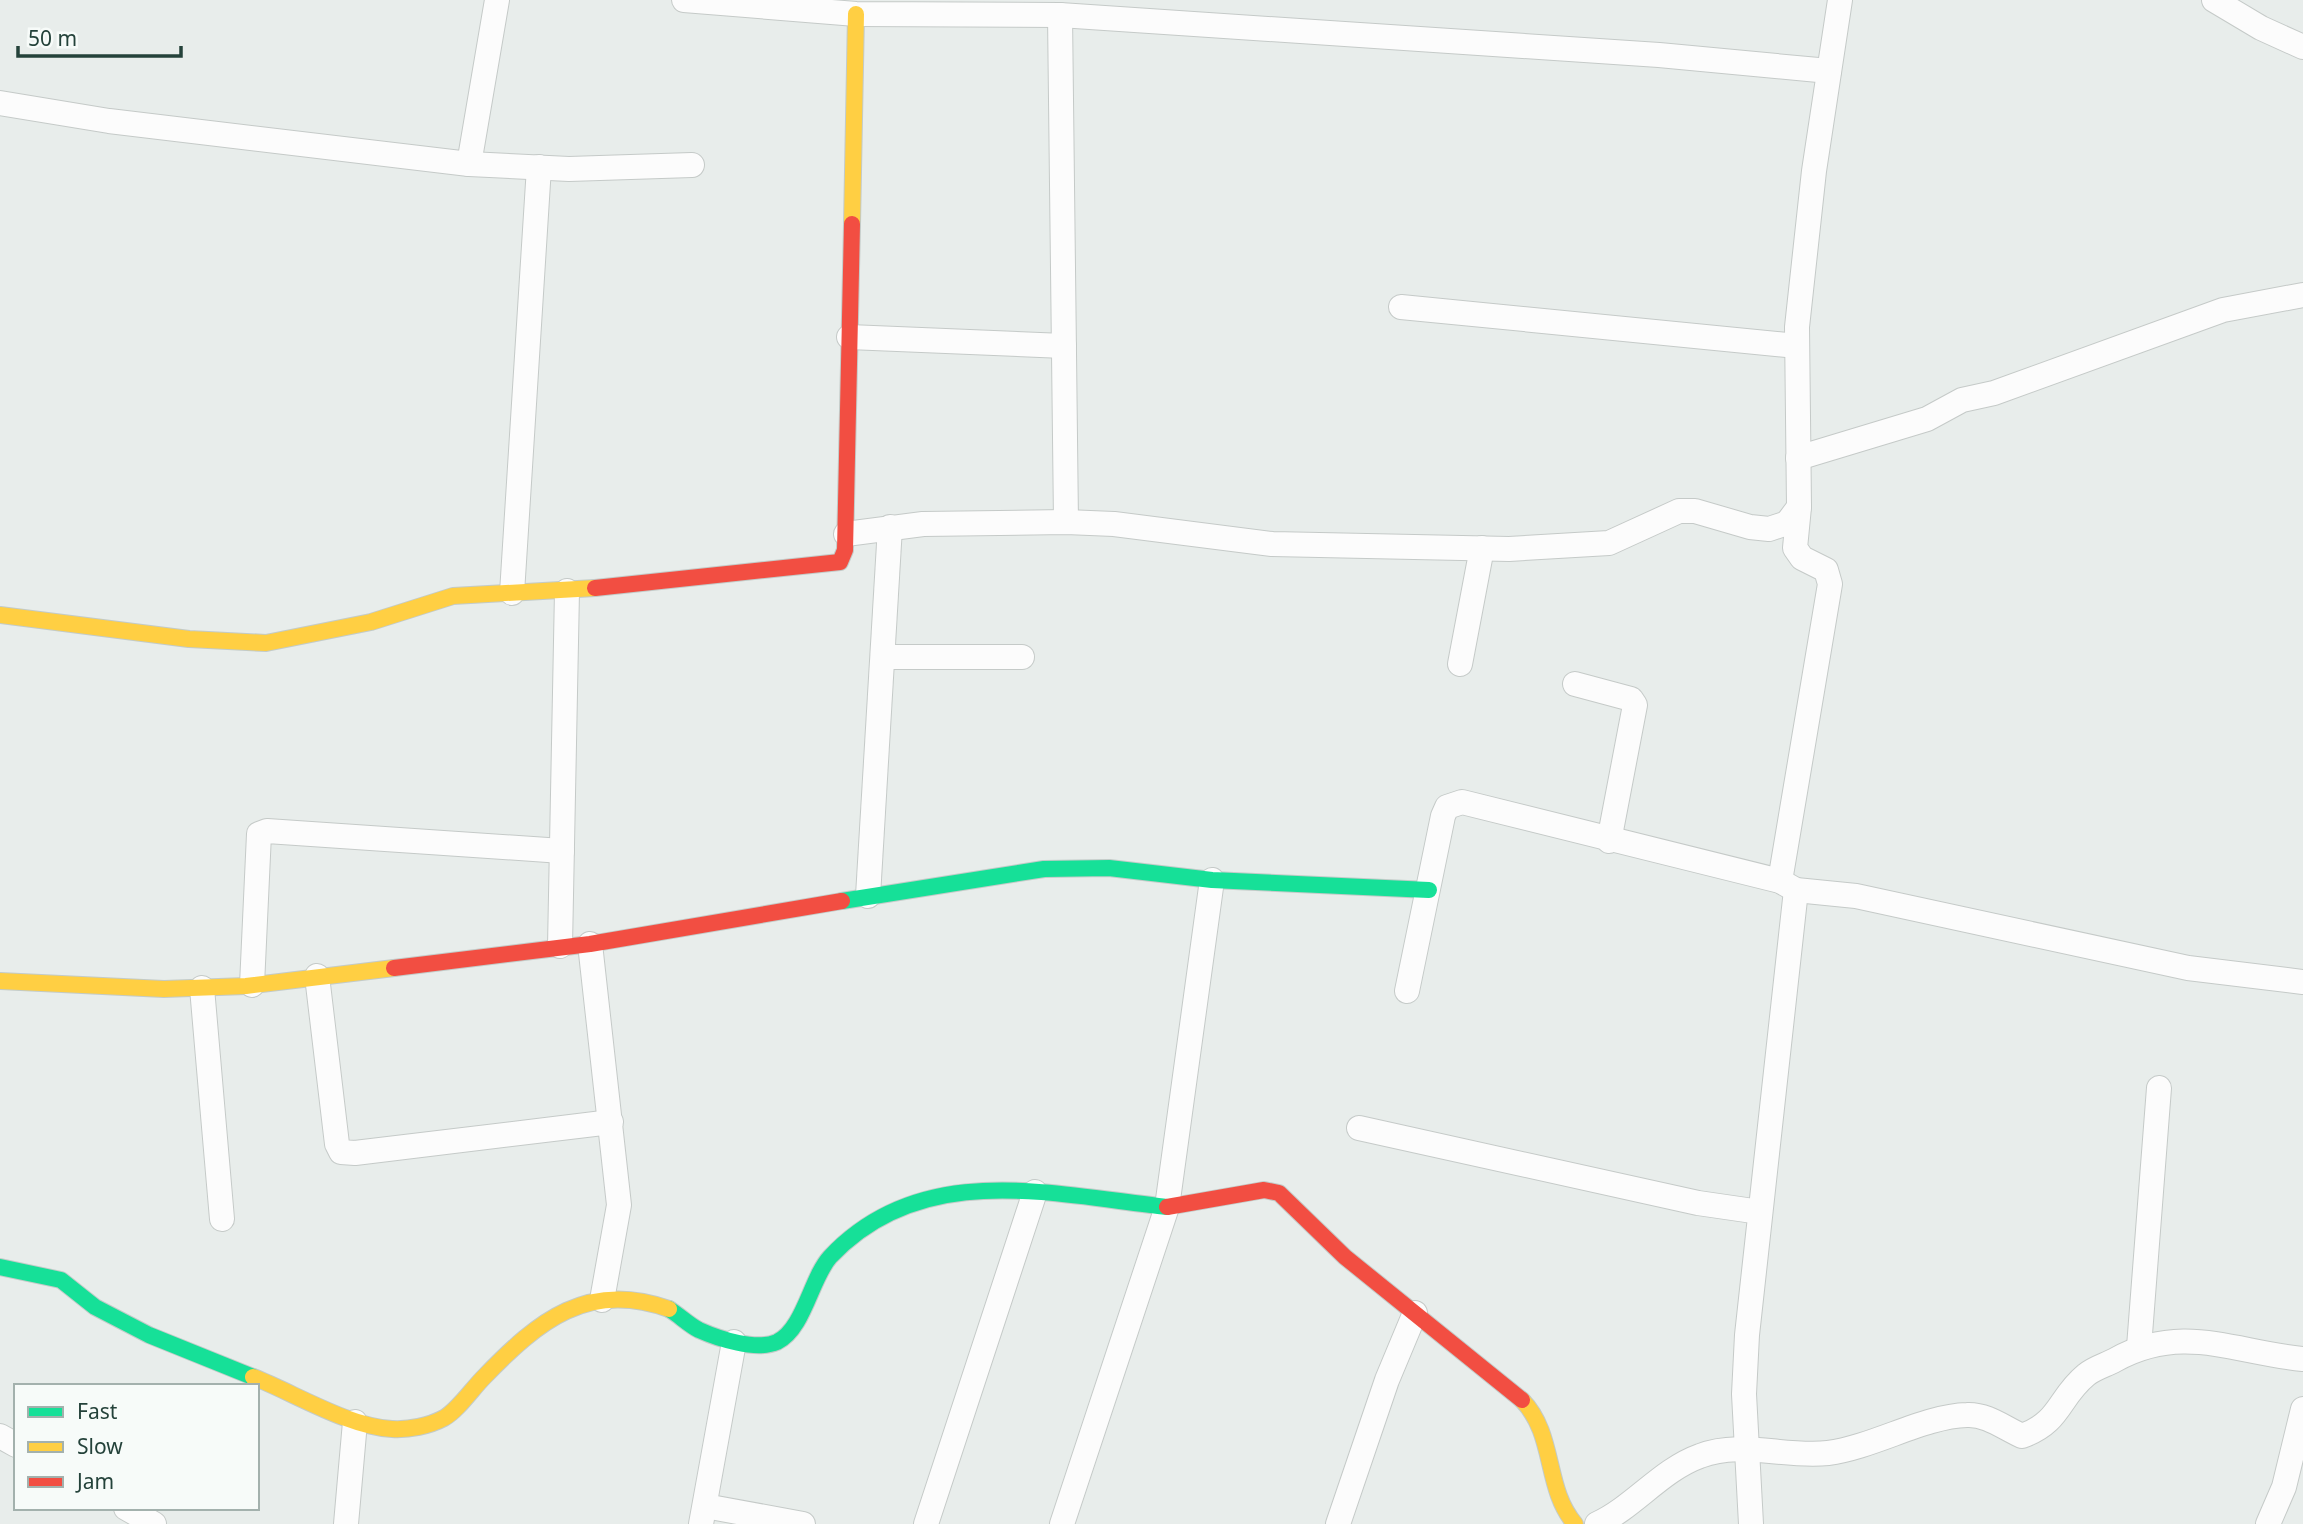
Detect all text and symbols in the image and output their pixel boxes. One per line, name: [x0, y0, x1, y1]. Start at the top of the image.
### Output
scale bar: [18, 14, 180, 58]
text: 50 m: [28, 24, 77, 52]
legend: [14, 1384, 259, 1510]
text: Fast: [77, 1397, 118, 1425]
text: Slow: [77, 1432, 123, 1460]
text: Jam: [75, 1467, 114, 1495]

